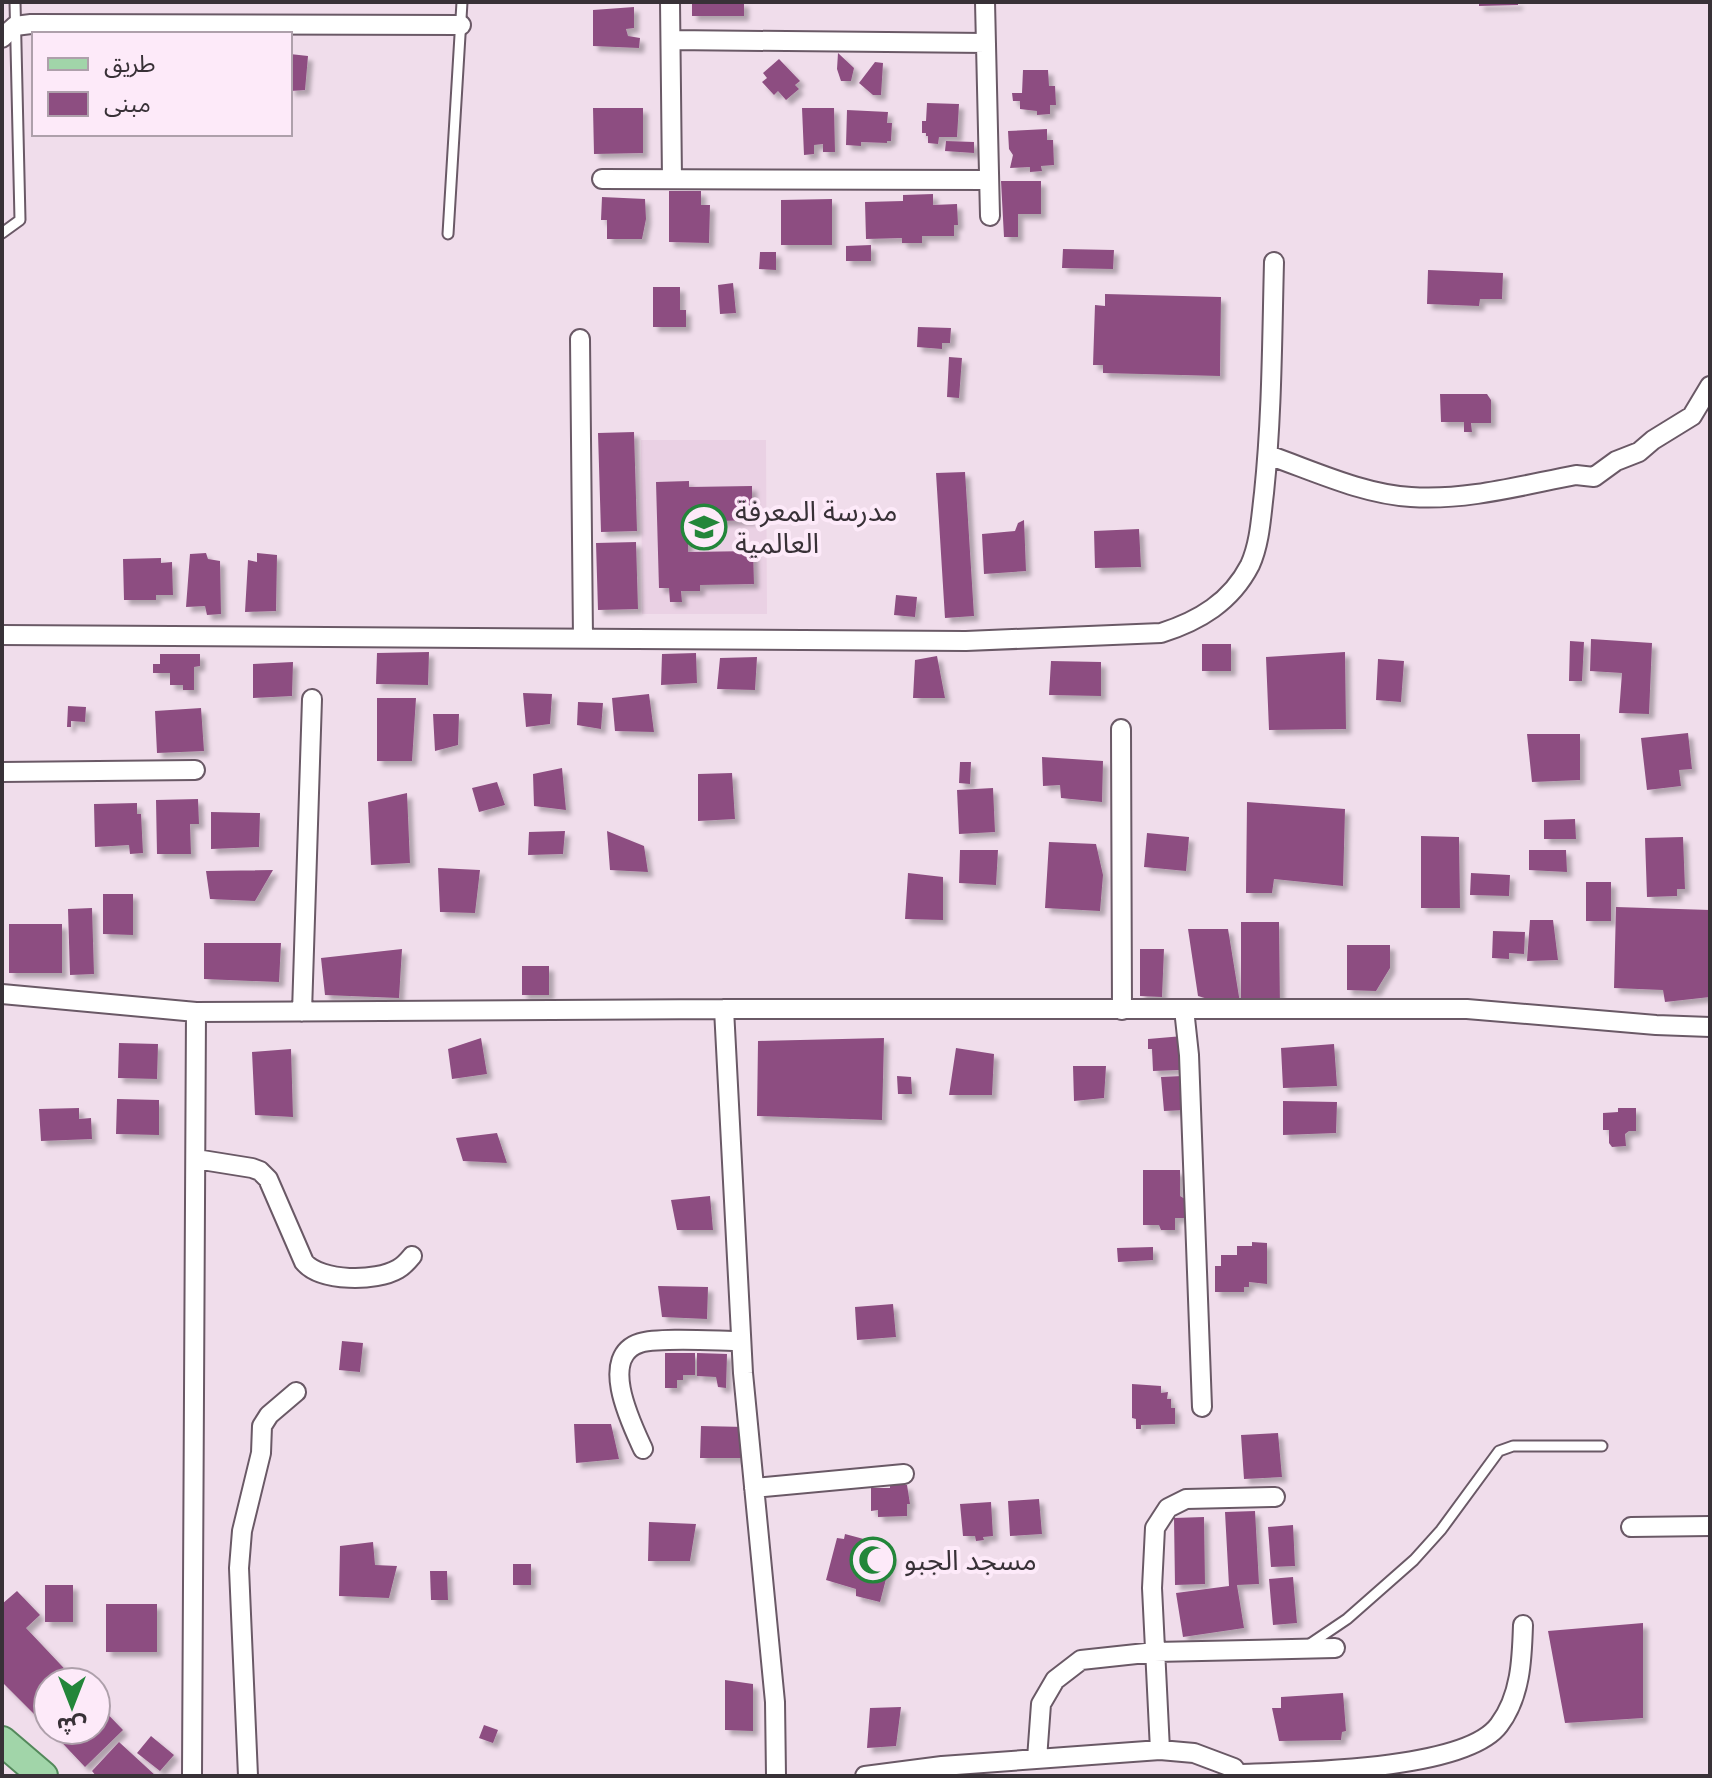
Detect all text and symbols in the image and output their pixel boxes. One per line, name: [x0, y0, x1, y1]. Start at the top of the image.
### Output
legend: [32, 32, 292, 136]
text: طريق: [104, 49, 156, 79]
text: مبنى: [104, 89, 151, 117]
place label: مدرسة المعرفة العالمية: [735, 494, 898, 559]
school or university icon: مدرسة المعرفة العالمية: [680, 503, 728, 551]
mosque icon: مسجد الجبو: [849, 1536, 897, 1584]
place label: مسجد الجبو: [904, 1543, 1037, 1577]
north arrow: [32, 1666, 112, 1746]
text: ش: [57, 1713, 87, 1739]

